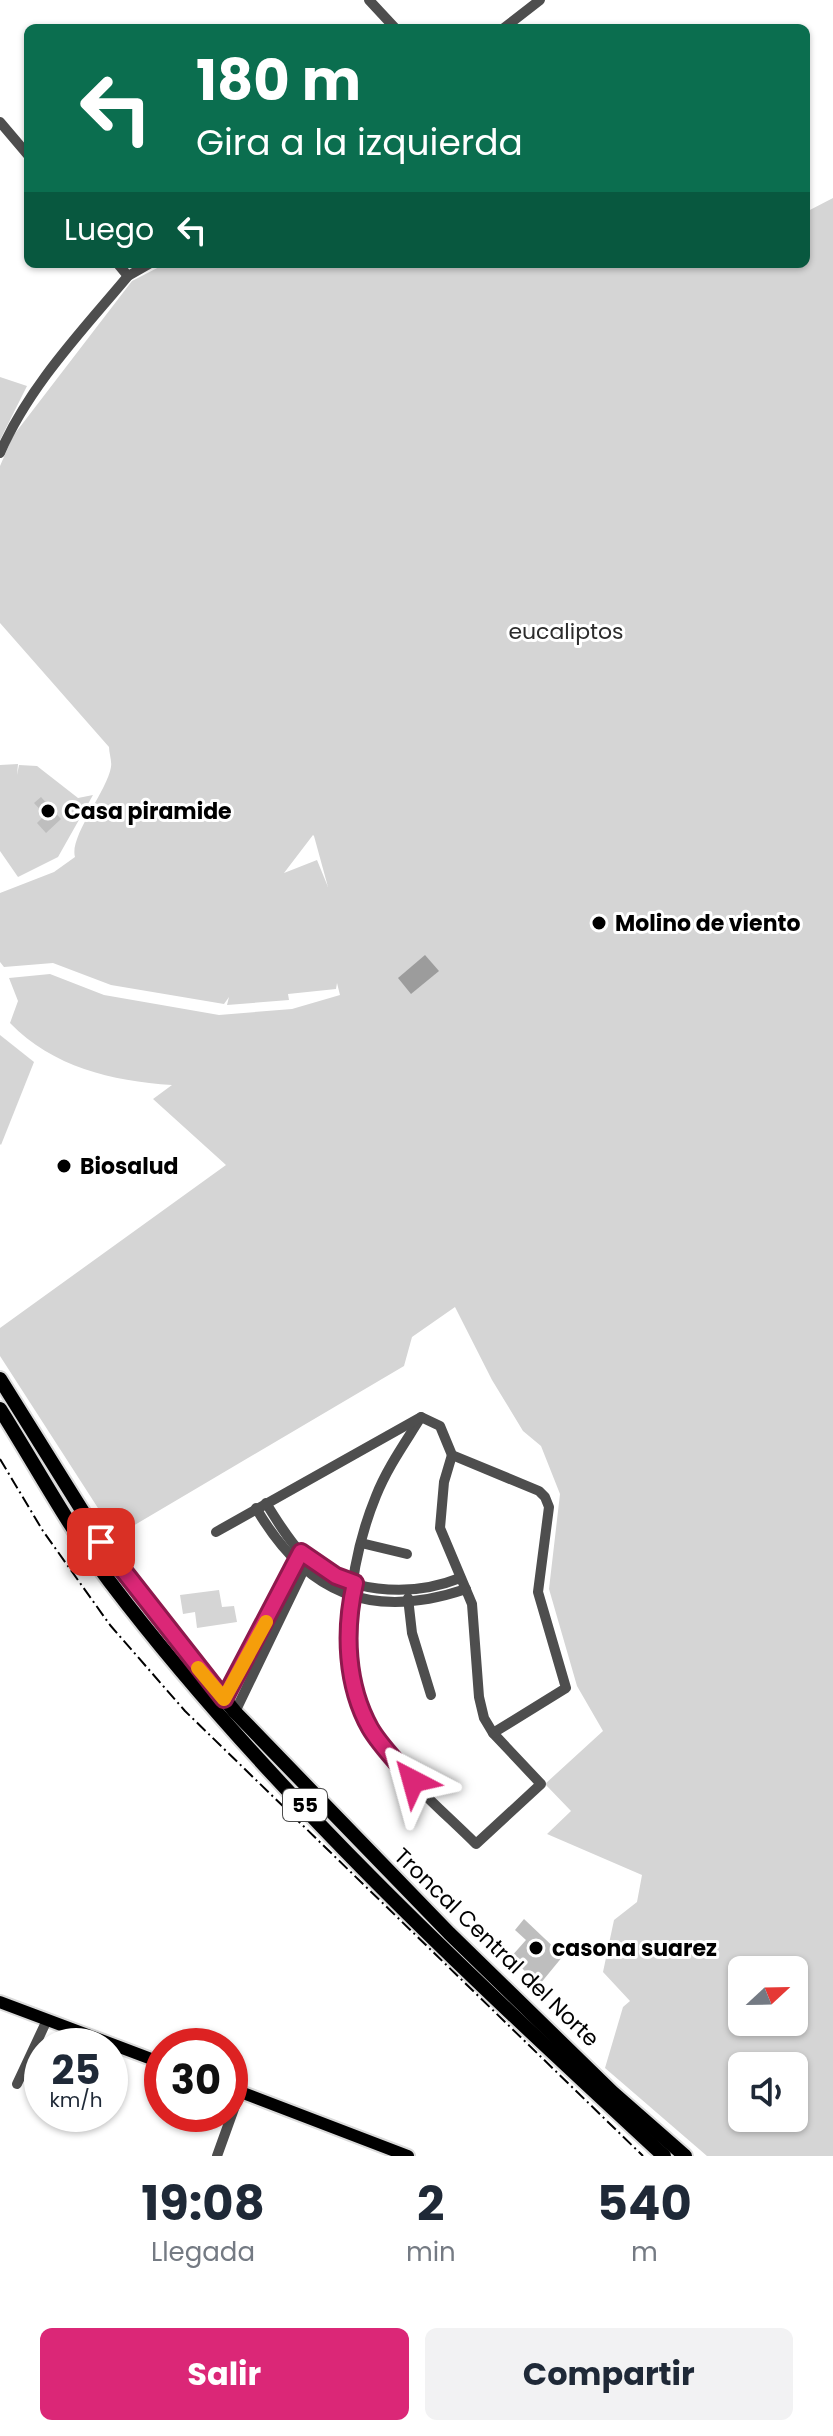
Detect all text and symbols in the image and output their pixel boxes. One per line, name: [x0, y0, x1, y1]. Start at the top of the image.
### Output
text: 180 m: [196, 41, 361, 120]
icon: left: [64, 56, 168, 160]
text: Gira a la izquierda: [196, 117, 523, 168]
text: Luego: [64, 208, 154, 251]
icon: left: [170, 208, 214, 252]
park label: eucaliptos: [508, 616, 624, 647]
place label: Casa piramide: [64, 796, 232, 827]
marker: Casa piramide: [39, 802, 57, 820]
place label: Molino de viento: [615, 908, 800, 939]
marker: Molino de viento: [590, 914, 608, 932]
place label: Biosalud: [80, 1151, 178, 1182]
marker: Biosalud: [55, 1157, 73, 1175]
pin: [67, 1508, 135, 1576]
icon: arrive: [79, 1520, 123, 1564]
position arrow: [371, 1739, 455, 1823]
road number: 55: [283, 1789, 327, 1821]
street label: Troncal Central del Norte: [387, 1841, 606, 2054]
place label: casona suarez: [552, 1933, 717, 1964]
marker: casona suarez: [527, 1939, 545, 1957]
north arrow: [728, 1956, 808, 2036]
map controls: [728, 1956, 808, 2132]
speed limit sign: 30: [144, 2028, 248, 2132]
text: 25: [52, 2042, 100, 2098]
button: sound: [728, 2052, 808, 2132]
text: km/h: [49, 2086, 103, 2114]
text: 19:08: [141, 2170, 265, 2237]
text: 2: [417, 2170, 445, 2237]
text: 540: [597, 2170, 692, 2237]
text: Llegada: [151, 2234, 255, 2270]
text: min: [406, 2234, 456, 2270]
text: m: [631, 2234, 658, 2270]
button: Salir: [40, 2328, 409, 2420]
button: Compartir: [425, 2328, 793, 2420]

